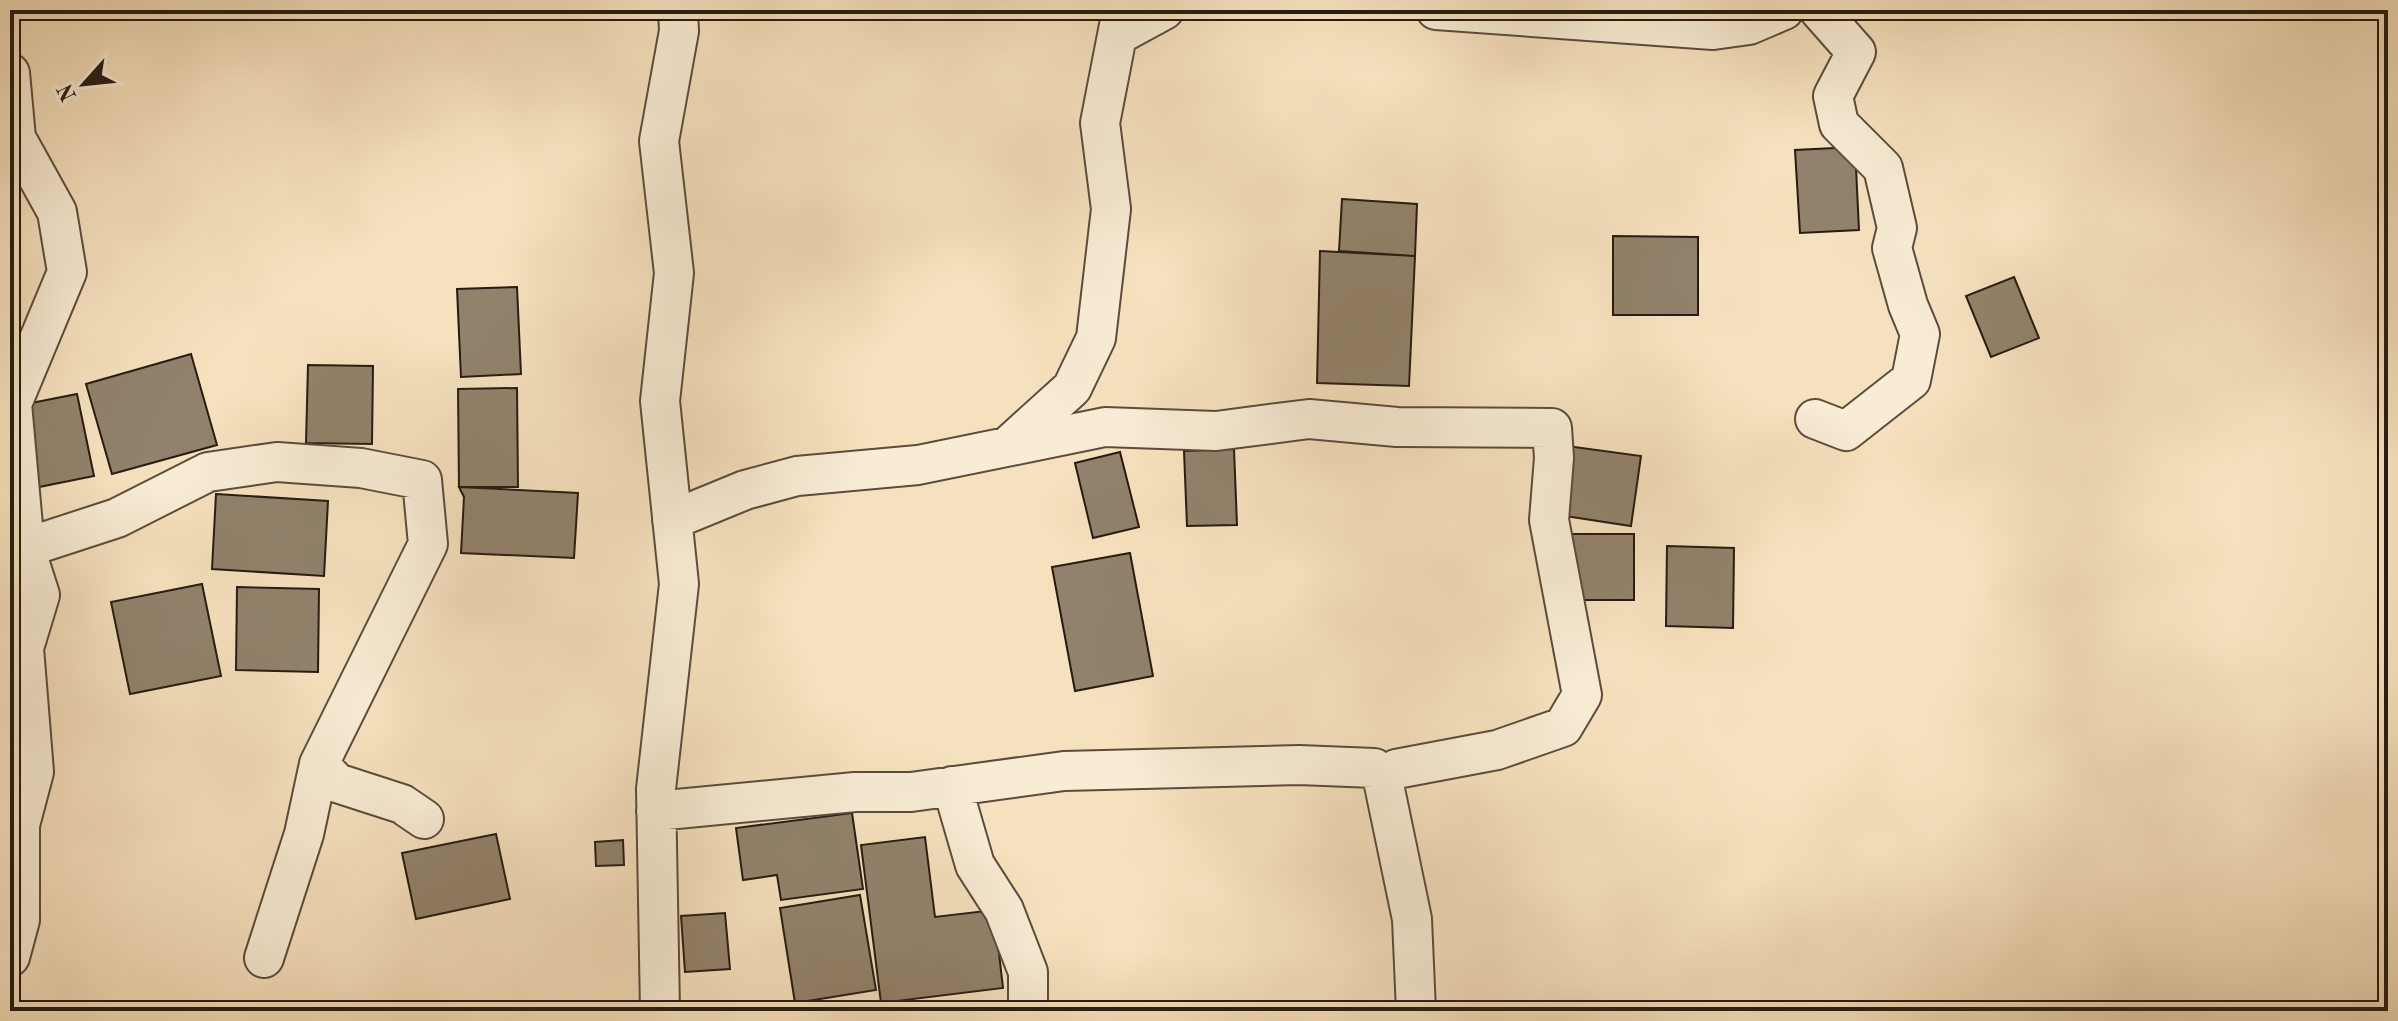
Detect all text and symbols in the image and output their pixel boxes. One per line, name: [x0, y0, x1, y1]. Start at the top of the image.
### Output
north arrow: [44, 44, 124, 124]
text: N: [54, 80, 82, 105]

